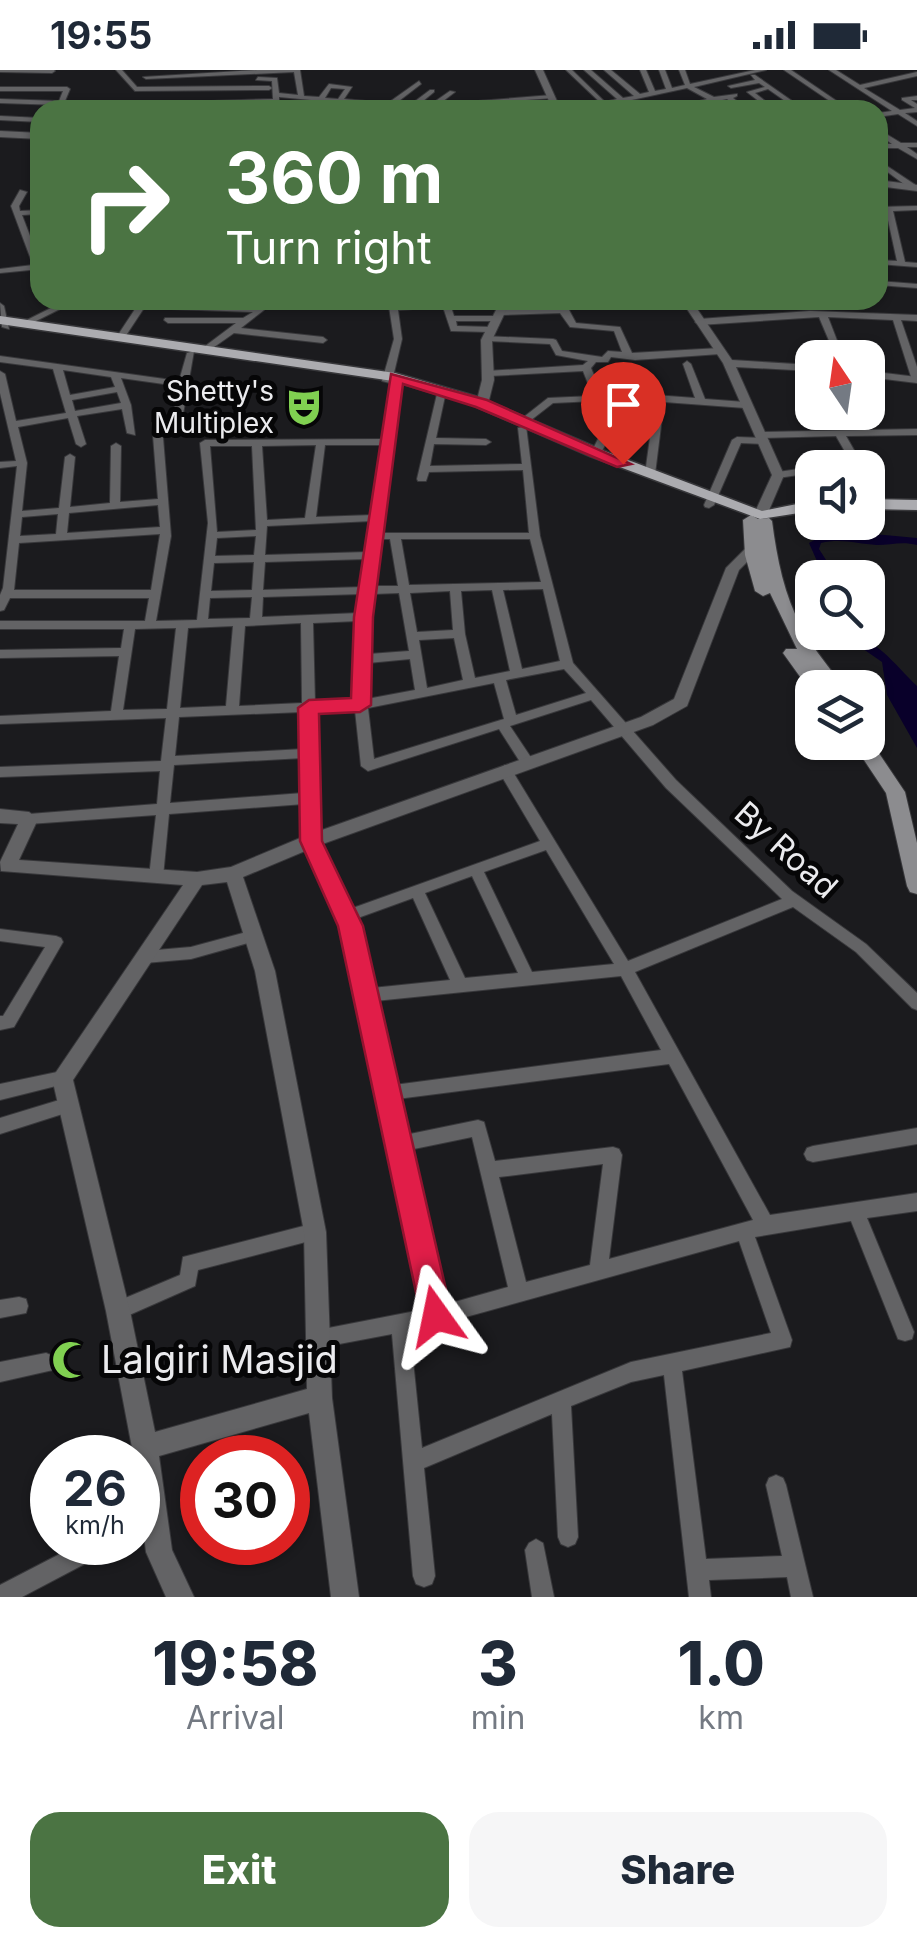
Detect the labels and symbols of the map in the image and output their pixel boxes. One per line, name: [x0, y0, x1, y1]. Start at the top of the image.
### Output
north arrow: [795, 340, 885, 430]
pin: [581, 362, 666, 465]
place label: Shetty's Multiplex: [154, 374, 274, 440]
theatre icon: Shetty's Multiplex: [283, 386, 325, 428]
street label: By Road: [727, 793, 846, 906]
position arrow: [384, 1264, 488, 1368]
place label: Lalgiri Masjid: [101, 1336, 338, 1382]
mosque icon: Lalgiri Masjid: [50, 1339, 92, 1381]
speed limit sign: 30: [180, 1435, 310, 1565]

